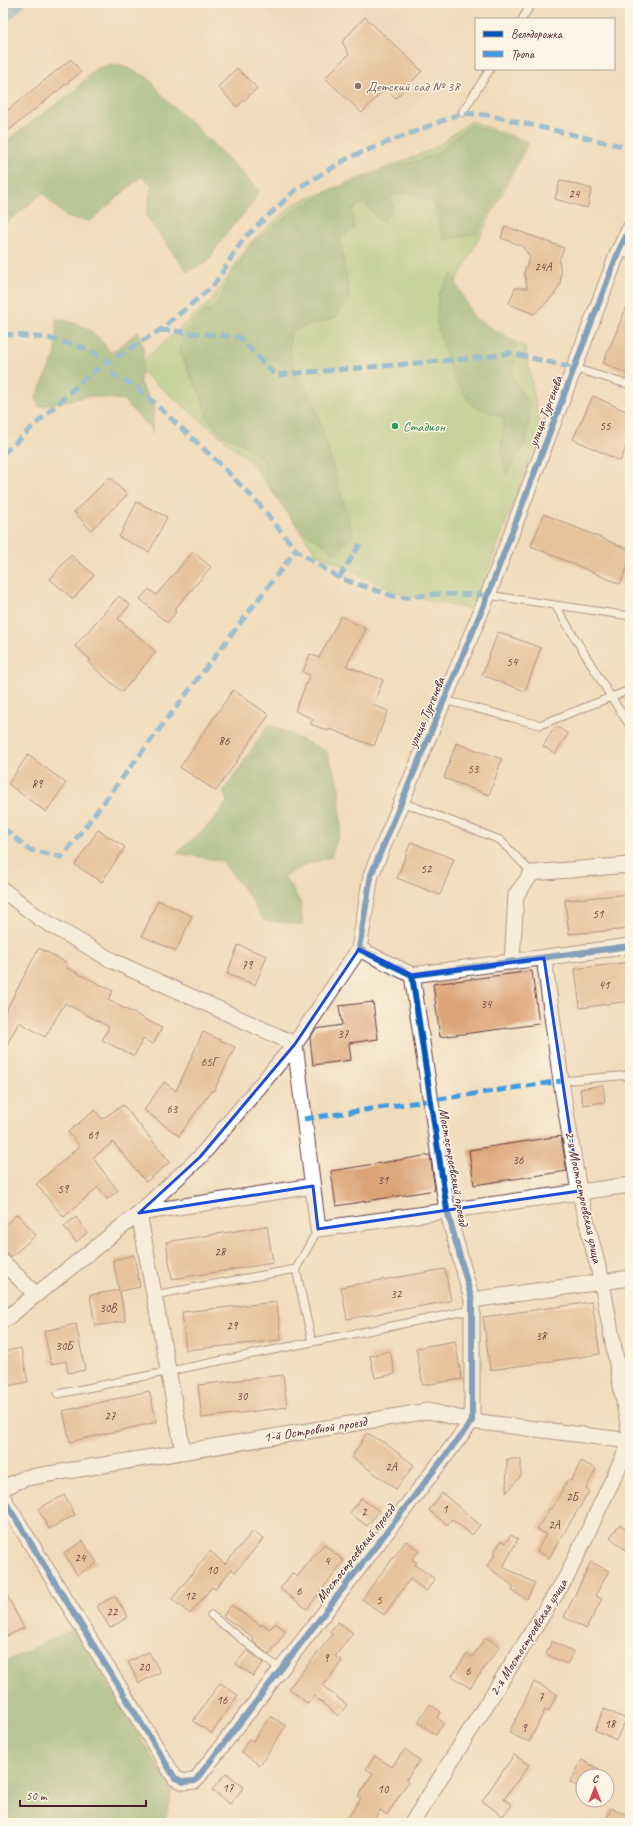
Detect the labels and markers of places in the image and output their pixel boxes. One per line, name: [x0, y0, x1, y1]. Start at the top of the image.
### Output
place label: Детский сад № 38: [366, 78, 461, 95]
marker: Детский сад № 38: [353, 81, 363, 91]
place label: Стадион: [403, 418, 446, 435]
marker: Стадион: [390, 421, 400, 431]

